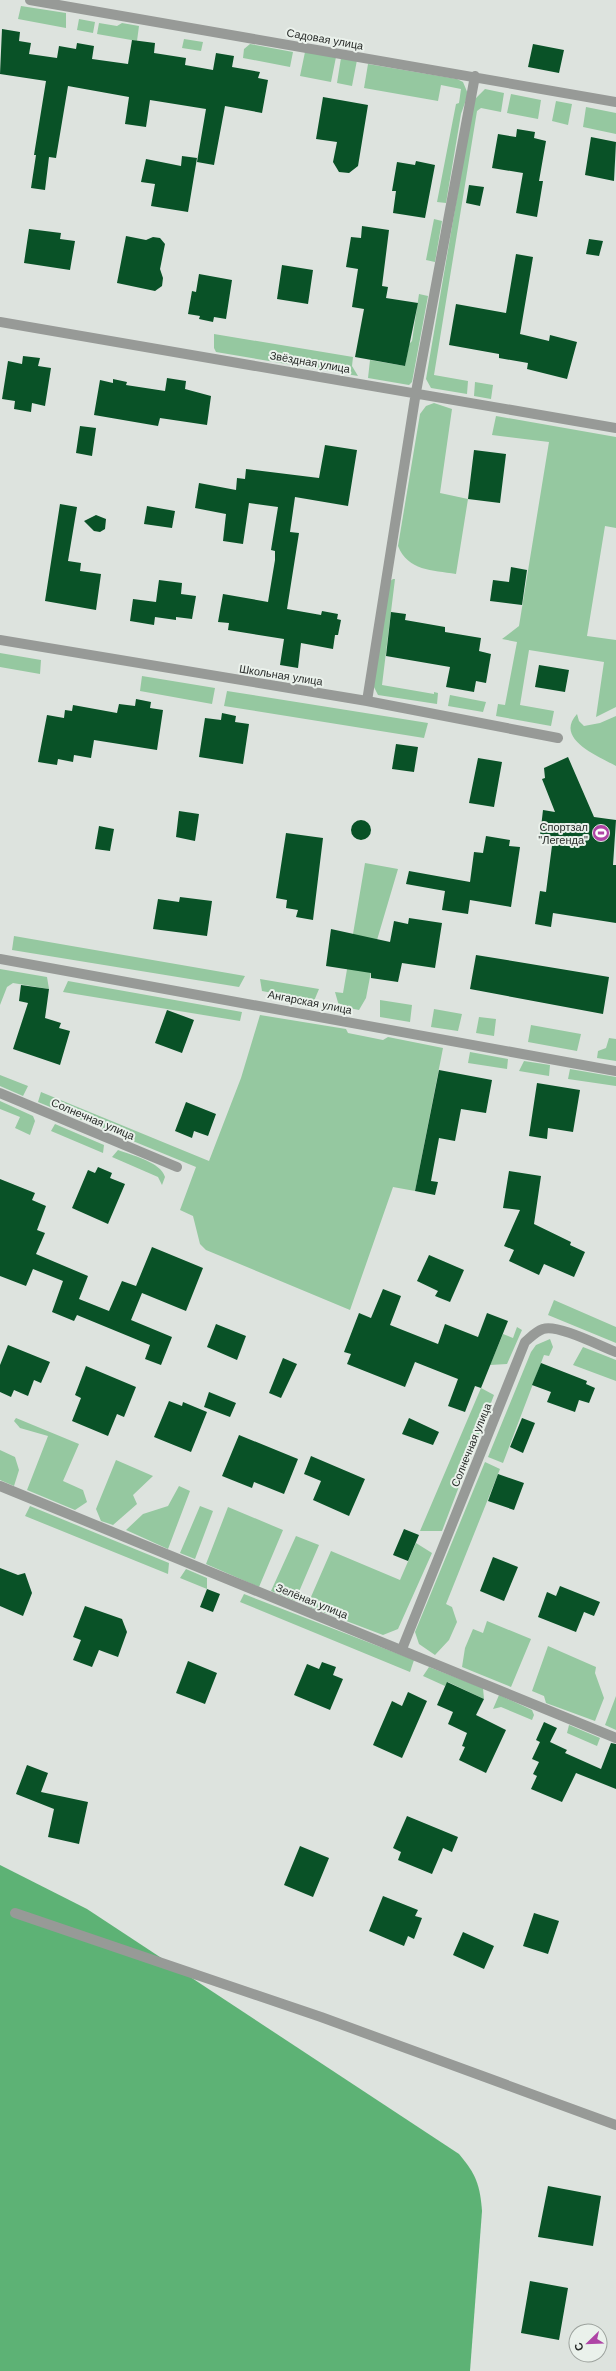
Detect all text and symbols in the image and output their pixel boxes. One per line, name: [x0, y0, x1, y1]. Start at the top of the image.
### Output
street label: Садовая улица: [286, 26, 365, 52]
street label: Звёздная улица: [269, 349, 352, 375]
street label: Школьная улица: [238, 662, 325, 688]
place label: Спортзал "Легенда": [538, 821, 588, 846]
sports icon: Спортзал "Легенда": [591, 823, 611, 843]
street label: Ангарская улица: [267, 988, 354, 1016]
street label: Солнечная улица: [50, 1096, 137, 1142]
street label: Солнечная улица: [449, 1401, 494, 1489]
street label: Зелёная улица: [274, 1581, 350, 1621]
north arrow: [568, 2323, 608, 2363]
text: С: [572, 2341, 586, 2353]

